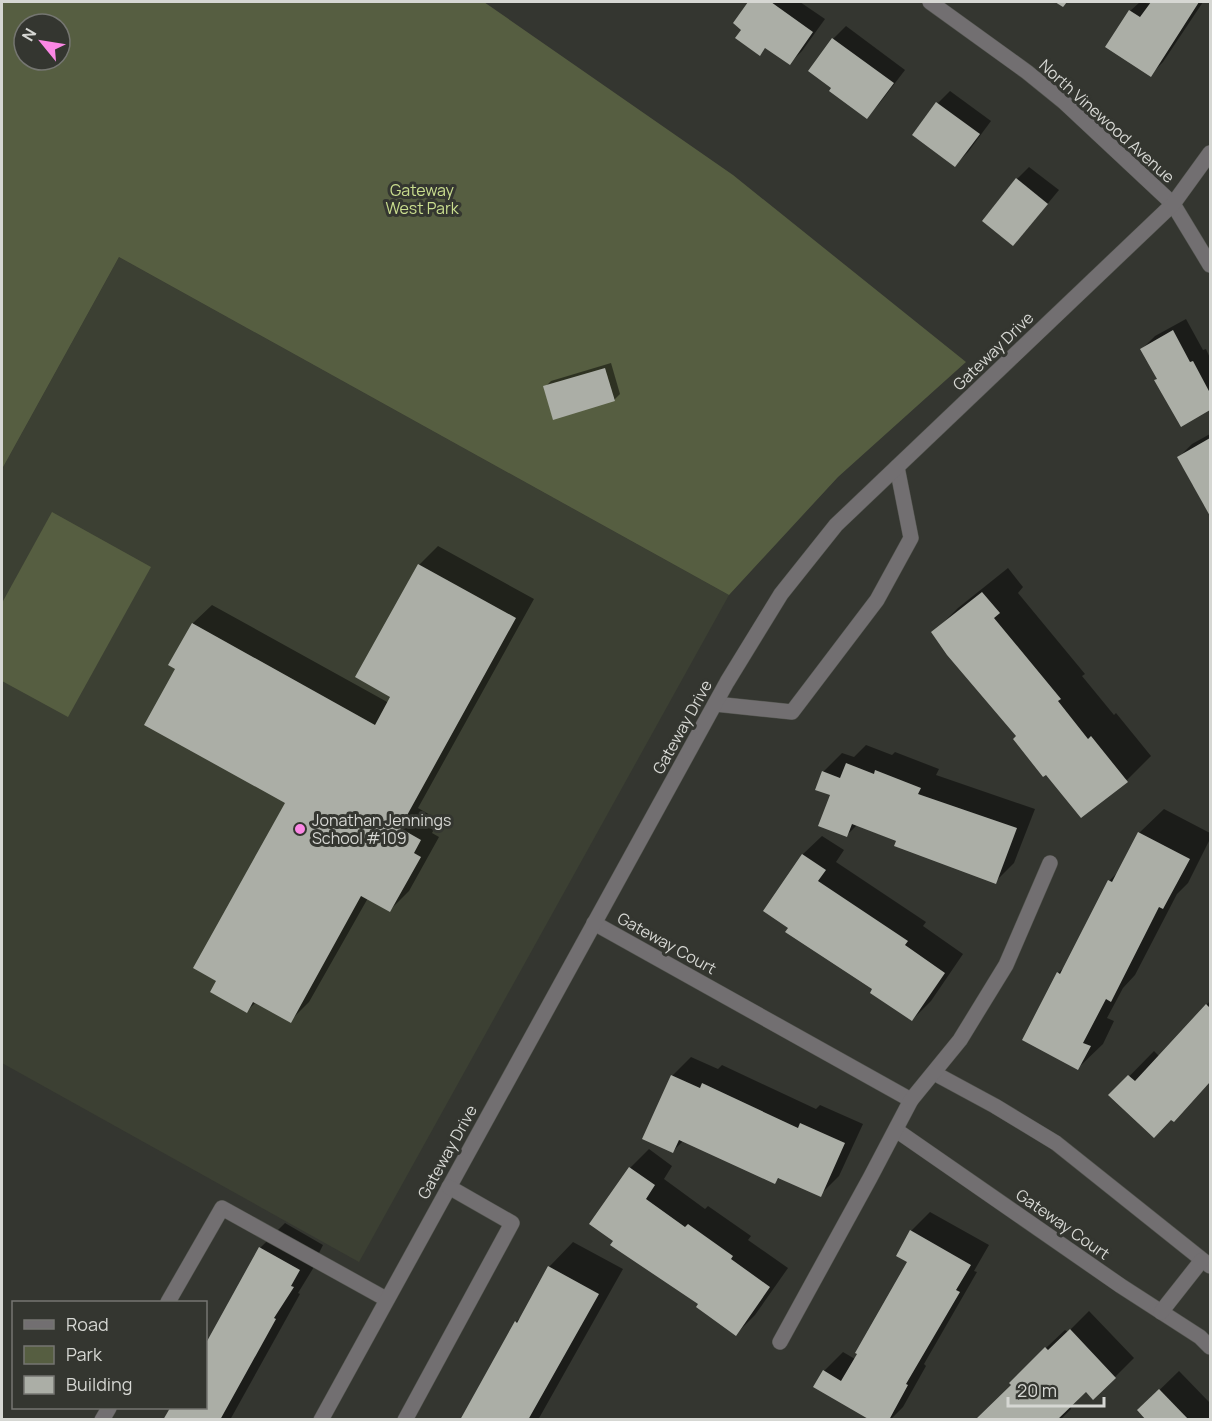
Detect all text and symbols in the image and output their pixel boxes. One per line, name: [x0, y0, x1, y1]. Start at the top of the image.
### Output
north arrow: [12, 12, 72, 72]
text: N: [17, 24, 41, 45]
street label: North Vinewood Avenue: [1035, 54, 1179, 188]
park label: Gateway West Park: [385, 179, 460, 219]
street label: Gateway Drive: [948, 307, 1038, 395]
street label: Gateway Drive: [647, 676, 717, 778]
place label: Jonathan Jennings School #109: [312, 809, 451, 849]
marker: Jonathan Jennings School #109: [293, 822, 307, 836]
street label: Gateway Court: [614, 907, 720, 979]
street label: Gateway Drive: [412, 1101, 482, 1203]
street label: Gateway Court: [1012, 1184, 1114, 1264]
legend: [12, 1301, 207, 1409]
text: Road: [66, 1312, 109, 1336]
text: Park: [66, 1342, 103, 1366]
scale bar: [1008, 1370, 1104, 1408]
text: Building: [66, 1372, 132, 1396]
text: 20 m: [1017, 1378, 1057, 1402]

